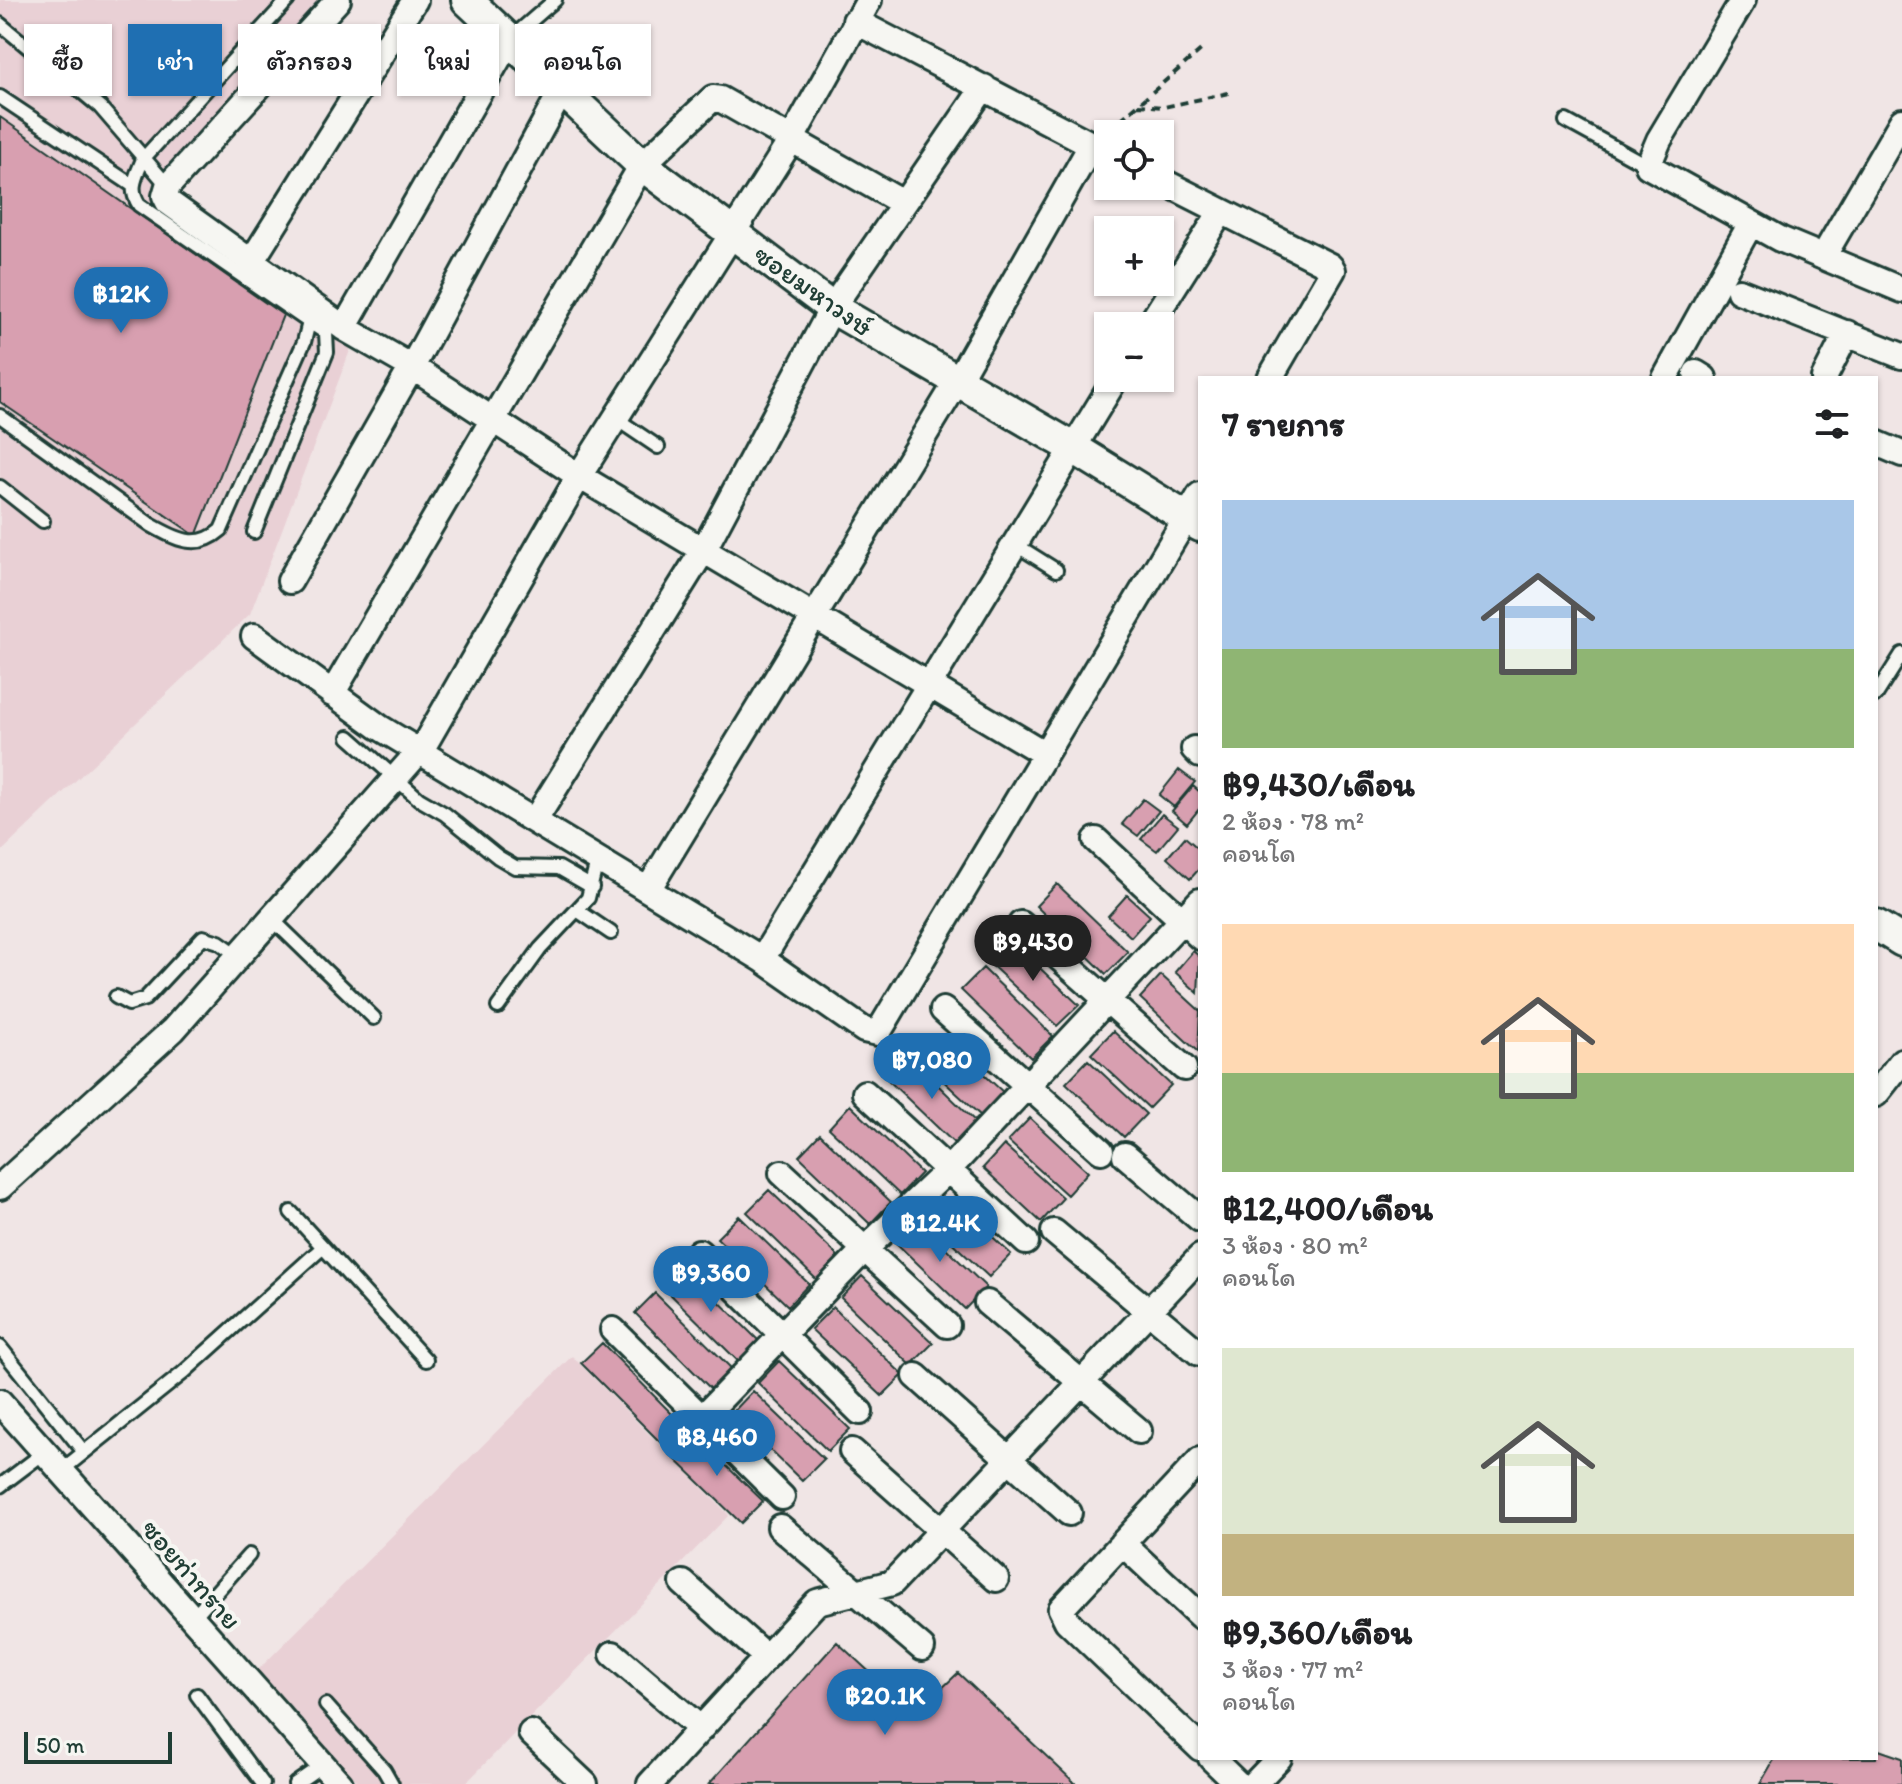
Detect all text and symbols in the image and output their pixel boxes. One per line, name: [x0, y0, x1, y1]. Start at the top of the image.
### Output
chip: ซื้อ: [24, 24, 112, 96]
chip: เช่า: [128, 24, 222, 96]
chip: ตัวกรอง: [238, 24, 381, 96]
chip: ใหม่: [397, 24, 499, 96]
chip: คอนโด: [515, 24, 651, 96]
map controls: [1094, 120, 1174, 392]
button: locate: [1094, 120, 1174, 200]
button: +: [1094, 216, 1174, 296]
street label: ซอยมหาวงษ์: [748, 237, 880, 343]
pin: ฿12K: [74, 267, 168, 335]
text: ฿12K: [92, 277, 150, 309]
button: −: [1094, 312, 1174, 392]
icon: filters: [1810, 402, 1854, 446]
text: 7 รายการ: [1222, 404, 1345, 445]
icon: home: [1466, 552, 1610, 696]
text: ฿9,430/เดือน: [1222, 764, 1415, 805]
text: 2 ห้อง · 78 m²: [1222, 805, 1364, 837]
text: คอนโด: [1222, 837, 1296, 869]
pin: ฿9,430: [968, 915, 1098, 983]
text: ฿9,430: [992, 925, 1074, 957]
icon: home: [1466, 976, 1610, 1120]
pin: ฿7,080: [867, 1033, 997, 1101]
text: ฿7,080: [891, 1043, 973, 1075]
text: ฿12,400/เดือน: [1222, 1188, 1433, 1229]
pin: ฿12.4K: [875, 1196, 1005, 1264]
text: ฿12.4K: [900, 1206, 980, 1238]
text: 3 ห้อง · 80 m²: [1222, 1229, 1368, 1261]
pin: ฿9,360: [646, 1246, 776, 1314]
text: ฿9,360: [671, 1256, 751, 1288]
text: คอนโด: [1222, 1261, 1296, 1293]
icon: home: [1466, 1400, 1610, 1544]
pin: ฿8,460: [652, 1410, 782, 1478]
text: ฿8,460: [676, 1420, 758, 1452]
street label: ซอยท่าทราย: [135, 1512, 249, 1636]
text: ฿9,360/เดือน: [1222, 1612, 1412, 1653]
text: 3 ห้อง · 77 m²: [1222, 1653, 1363, 1685]
pin: ฿20.1K: [820, 1669, 950, 1737]
text: ฿20.1K: [845, 1679, 925, 1711]
text: คอนโด: [1222, 1685, 1296, 1717]
scale bar: [24, 1728, 172, 1764]
text: 50 m: [36, 1732, 85, 1759]

